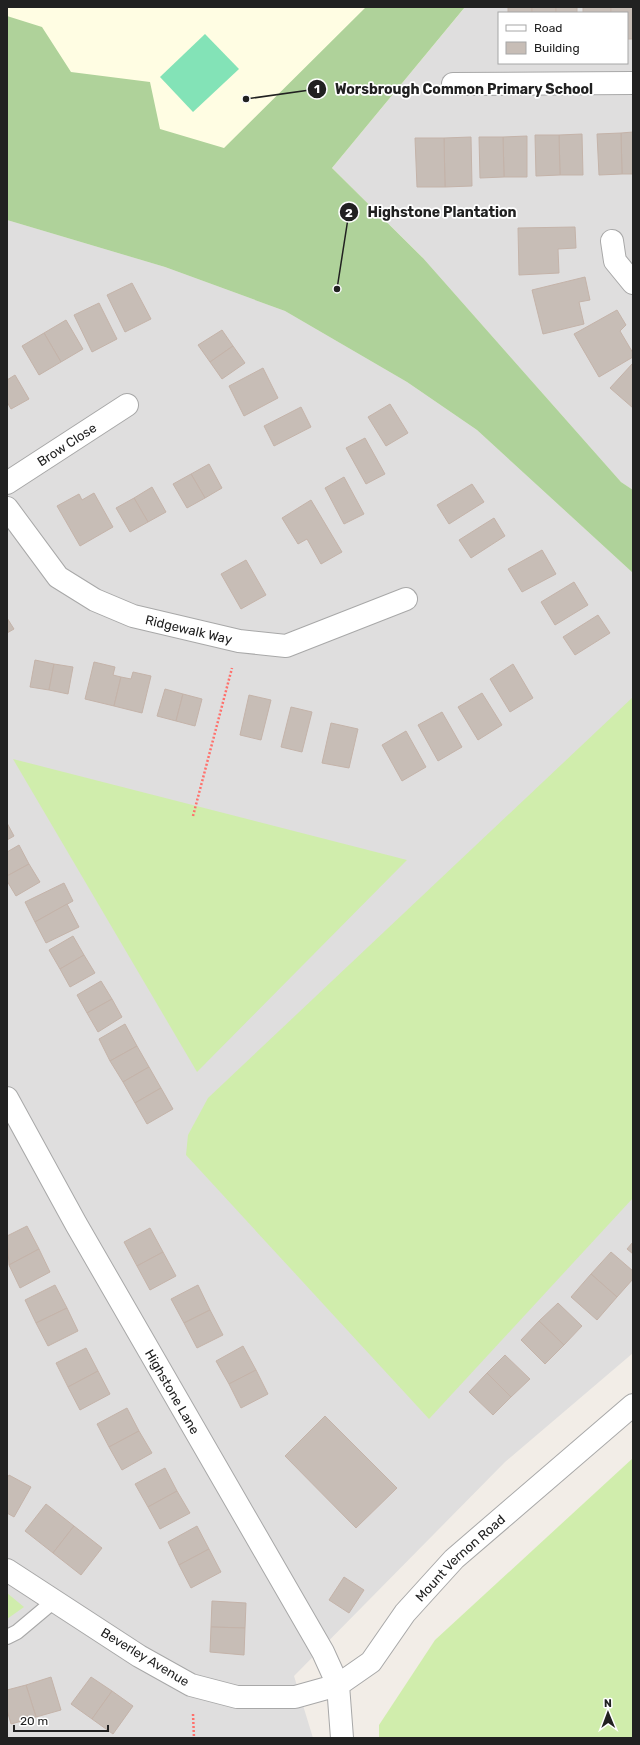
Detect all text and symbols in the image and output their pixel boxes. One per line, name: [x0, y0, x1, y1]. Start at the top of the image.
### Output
legend: [498, 12, 628, 64]
text: Road: [534, 21, 562, 35]
text: Building: [534, 41, 580, 55]
callout: Worsbrough Common Primary School: [307, 76, 601, 102]
text: Worsbrough Common Primary School: [335, 81, 593, 98]
text: 1: [314, 82, 320, 96]
callout: Highstone Plantation: [339, 199, 524, 225]
text: Highstone Plantation: [368, 204, 517, 221]
text: 2: [345, 206, 353, 220]
street label: Brow Close: [34, 420, 99, 469]
street label: Ridgewalk Way: [144, 612, 234, 647]
street label: Highstone Lane: [142, 1346, 203, 1437]
street label: Mount Vernon Road: [412, 1511, 508, 1604]
street label: Beverley Avenue: [98, 1625, 192, 1689]
north arrow: [588, 1693, 628, 1733]
text: N: [604, 1697, 612, 1710]
scale bar: [14, 1707, 108, 1733]
text: 20 m: [20, 1714, 48, 1728]

